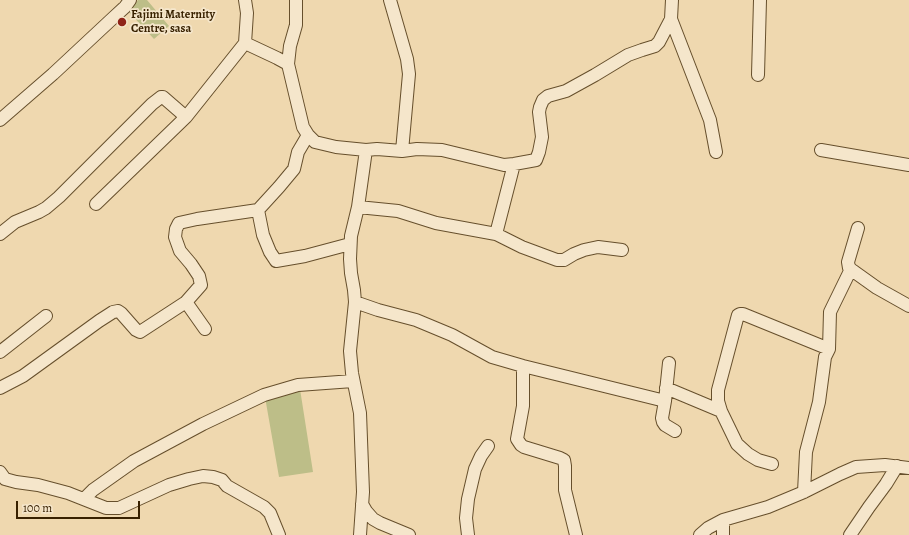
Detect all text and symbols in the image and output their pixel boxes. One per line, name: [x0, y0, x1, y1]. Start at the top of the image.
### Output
place label: Fajimi Maternity Centre, sasa: [131, 8, 215, 36]
marker: Fajimi Maternity Centre, sasa: [116, 16, 128, 28]
scale bar: [18, 493, 142, 519]
text: 100 m: [23, 500, 52, 516]

